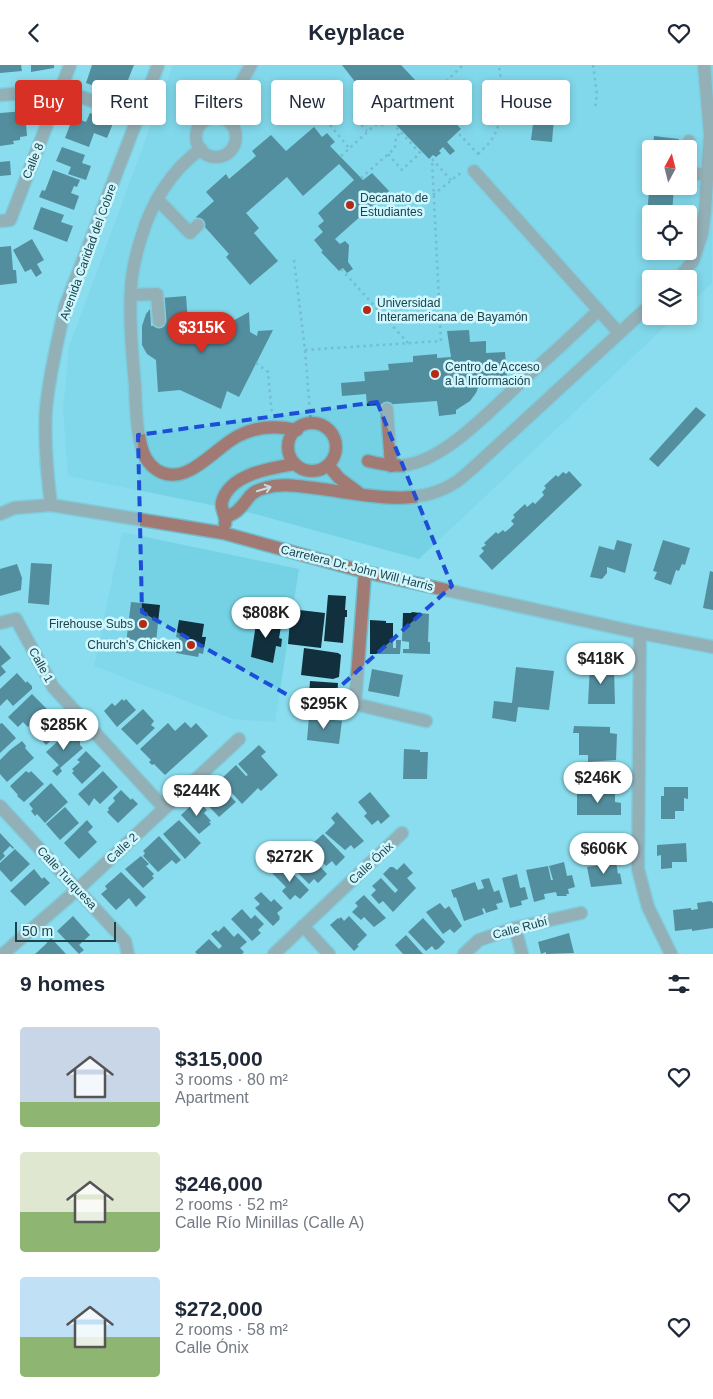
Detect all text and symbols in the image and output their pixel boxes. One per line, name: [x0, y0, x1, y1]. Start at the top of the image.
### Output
icon: back: [20, 19, 48, 47]
icon: heart: [665, 19, 693, 47]
text: Keyplace: [308, 20, 405, 45]
chip: Buy: [15, 80, 82, 125]
chip: Rent: [92, 80, 166, 125]
chip: Filters: [176, 80, 261, 125]
chip: New: [271, 80, 343, 125]
chip: Apartment: [353, 80, 472, 125]
chip: House: [482, 80, 570, 125]
north arrow: [642, 140, 698, 195]
map controls: [642, 140, 697, 325]
street label: Calle 8: [20, 141, 47, 181]
street label: Avenida Caridad del Cobre: [57, 182, 119, 322]
place label: Decanato de Estudiantes: [360, 191, 428, 219]
marker: Decanato de Estudiantes: [344, 199, 356, 211]
button: locate: [642, 205, 697, 260]
button: layers: [642, 270, 697, 325]
place label: Universidad Interamericana de Bayamón: [377, 296, 528, 324]
marker: Universidad Interamericana de Bayamón: [361, 304, 373, 316]
pin: $315K: [167, 311, 237, 354]
text: $315K: [178, 319, 226, 336]
place label: Centro de Acceso a la Información: [445, 360, 540, 388]
marker: Centro de Acceso a la Información: [429, 368, 441, 380]
one-way arrow: [256, 483, 272, 493]
street label: Carretera Dr. John Will Harris: [279, 542, 435, 594]
pin: $808K: [231, 597, 301, 639]
text: $808K: [242, 604, 290, 621]
place label: Firehouse Subs: [49, 617, 133, 631]
marker: Firehouse Subs: [137, 618, 149, 630]
place label: Church's Chicken: [87, 638, 181, 652]
marker: Church's Chicken: [185, 639, 197, 651]
pin: $418K: [566, 643, 636, 685]
street label: Calle 1: [26, 645, 56, 685]
text: $418K: [577, 650, 625, 667]
pin: $295K: [289, 687, 359, 730]
text: $295K: [300, 695, 348, 712]
pin: $285K: [29, 709, 99, 751]
text: $285K: [40, 716, 88, 733]
pin: $246K: [563, 761, 633, 804]
text: $246K: [574, 769, 622, 786]
pin: $244K: [162, 775, 232, 817]
text: $244K: [173, 782, 221, 799]
street label: Calle 2: [104, 830, 141, 866]
pin: $606K: [569, 833, 639, 875]
street label: Calle Ónix: [345, 838, 396, 887]
text: $606K: [580, 840, 628, 857]
pin: $272K: [255, 841, 325, 883]
street label: Calle Turquesa: [34, 844, 100, 913]
text: $272K: [266, 848, 314, 865]
street label: Calle Rubí: [491, 914, 550, 942]
scale bar: [15, 919, 116, 942]
text: 50 m: [22, 923, 53, 939]
icon: filters: [665, 970, 693, 998]
text: 9 homes: [20, 972, 105, 995]
icon: home: [60, 1047, 120, 1107]
text: $315,000: [175, 1047, 263, 1070]
icon: heart: [665, 1063, 693, 1091]
text: 3 rooms · 80 m²: [175, 1071, 288, 1088]
text: Apartment: [175, 1089, 249, 1106]
icon: home: [60, 1172, 120, 1232]
text: $246,000: [175, 1172, 263, 1195]
icon: heart: [665, 1188, 693, 1216]
text: 2 rooms · 52 m²: [175, 1196, 288, 1213]
text: Calle Río Minillas (Calle A): [175, 1214, 364, 1231]
icon: home: [60, 1297, 120, 1357]
text: $272,000: [175, 1297, 263, 1320]
icon: heart: [665, 1313, 693, 1341]
text: 2 rooms · 58 m²: [175, 1321, 288, 1338]
text: Calle Ónix: [175, 1339, 249, 1356]

